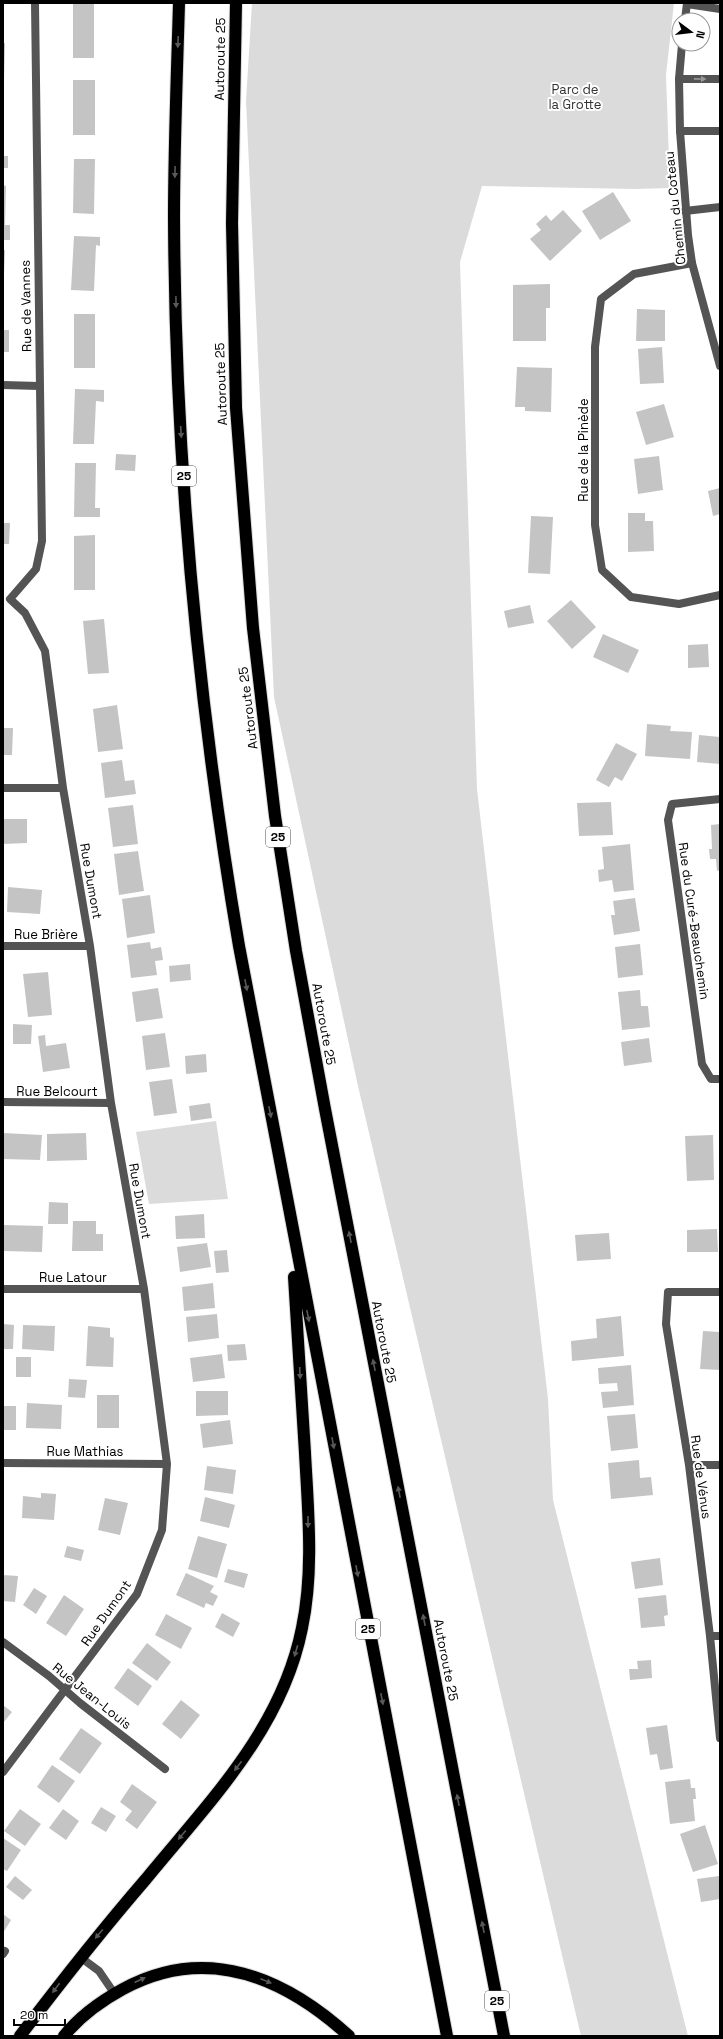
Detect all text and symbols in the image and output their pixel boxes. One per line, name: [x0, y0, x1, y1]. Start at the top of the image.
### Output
north arrow: [671, 12, 711, 52]
street label: Autoroute 25: [211, 17, 229, 101]
text: N: [693, 29, 708, 40]
one-way arrow: [174, 36, 181, 48]
one-way arrow: [694, 76, 706, 83]
park label: Parc de la Grotte: [548, 81, 602, 113]
street label: Chemin du Coteau: [661, 150, 689, 266]
one-way arrow: [172, 166, 178, 179]
street label: Rue de Vannes: [17, 260, 35, 352]
one-way arrow: [173, 296, 179, 309]
street label: Autoroute 25: [211, 342, 231, 426]
street label: Rue de la Pinède: [575, 398, 592, 502]
one-way arrow: [178, 426, 184, 439]
road number: 25: [172, 466, 196, 486]
street label: Autoroute 25: [234, 666, 261, 750]
road number: 25: [266, 827, 290, 847]
street label: Rue du Curé-Beauchemin: [675, 841, 713, 1001]
street label: Rue Dumont: [76, 842, 106, 920]
street label: Rue Brière: [14, 926, 78, 943]
one-way arrow: [243, 979, 249, 991]
street label: Autoroute 25: [308, 982, 340, 1067]
street label: Rue Belcourt: [16, 1083, 98, 1100]
one-way arrow: [267, 1106, 273, 1118]
street label: Rue Dumont: [125, 1162, 155, 1240]
one-way arrow: [346, 1231, 352, 1243]
street label: Rue Latour: [39, 1269, 107, 1286]
street label: Autoroute 25: [368, 1300, 400, 1385]
one-way arrow: [305, 1310, 311, 1322]
one-way arrow: [371, 1358, 377, 1371]
one-way arrow: [297, 1367, 304, 1379]
street label: Rue de Vénus: [687, 1434, 715, 1520]
one-way arrow: [330, 1437, 336, 1450]
street label: Rue Mathias: [47, 1443, 124, 1460]
one-way arrow: [396, 1486, 402, 1498]
one-way arrow: [305, 1516, 311, 1529]
one-way arrow: [355, 1565, 361, 1577]
street label: Rue Dumont: [77, 1577, 135, 1649]
one-way arrow: [421, 1614, 427, 1626]
street label: Autoroute 25: [430, 1618, 462, 1703]
road number: 25: [356, 1619, 380, 1639]
one-way arrow: [293, 1645, 299, 1657]
street label: Rue Jean-Louis: [49, 1659, 135, 1733]
one-way arrow: [379, 1693, 385, 1705]
one-way arrow: [234, 1761, 242, 1772]
one-way arrow: [455, 1794, 461, 1806]
one-way arrow: [178, 1829, 187, 1840]
one-way arrow: [479, 1921, 485, 1934]
one-way arrow: [94, 1929, 103, 1940]
one-way arrow: [134, 1977, 146, 1984]
one-way arrow: [261, 1978, 273, 1984]
one-way arrow: [52, 1983, 61, 1994]
road number: 25: [485, 1991, 509, 2011]
scale bar: [14, 2001, 65, 2027]
text: 20 m: [20, 2007, 48, 2023]

